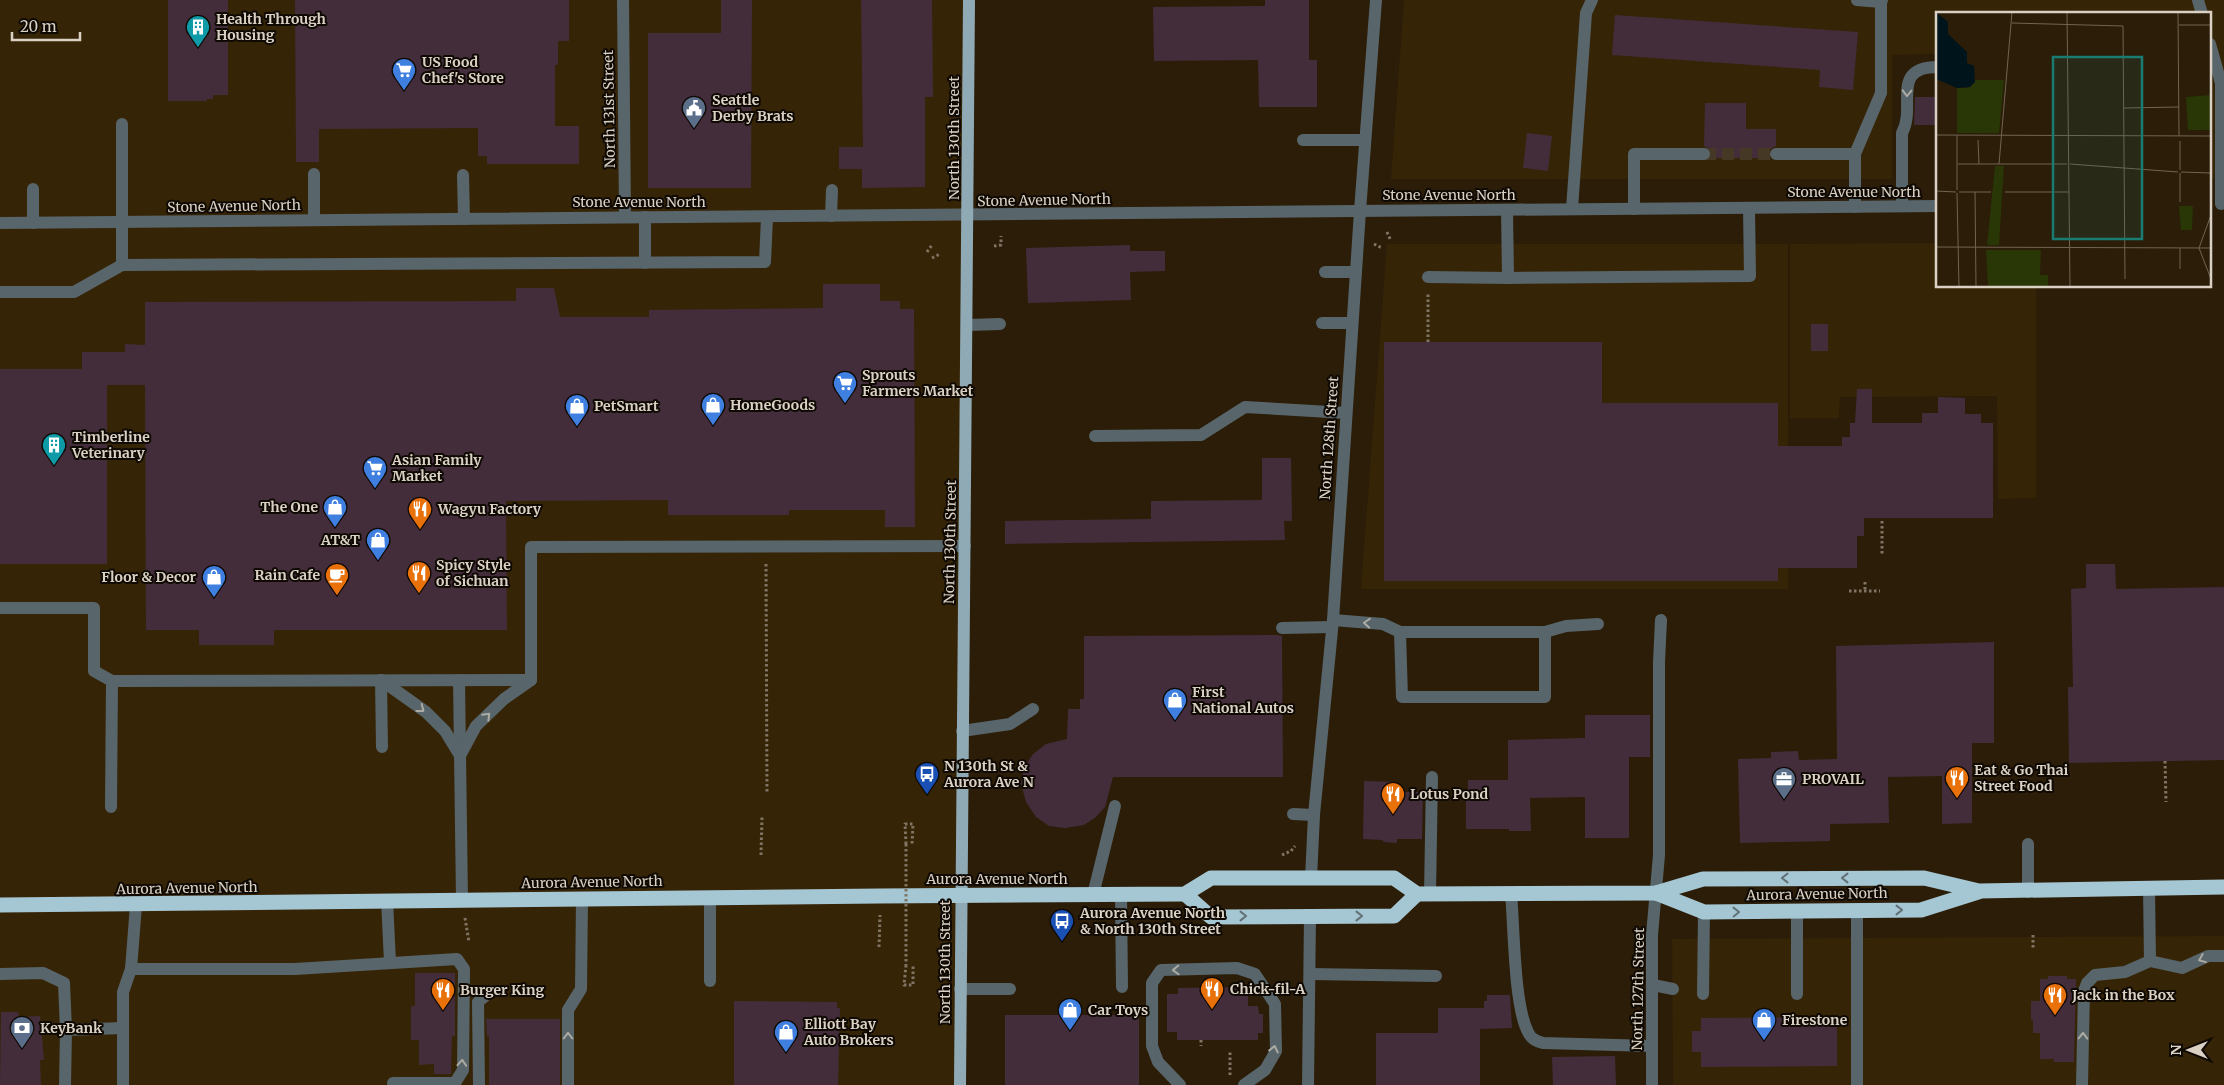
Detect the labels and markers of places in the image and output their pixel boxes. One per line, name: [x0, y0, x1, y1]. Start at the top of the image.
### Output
place label: Health Through Housing: [216, 10, 327, 44]
building icon: Health Through Housing: [185, 14, 211, 48]
place label: US Food Chef's Store: [422, 53, 504, 87]
supermarket icon: US Food Chef's Store: [391, 57, 417, 91]
place label: Seattle Derby Brats: [712, 91, 793, 125]
public building icon: Seattle Derby Brats: [681, 95, 707, 129]
place label: Sprouts Farmers Market: [862, 366, 974, 400]
supermarket icon: Sprouts Farmers Market: [832, 370, 858, 404]
shop icon: HomeGoods: [700, 392, 726, 426]
shop icon: PetSmart: [564, 393, 590, 427]
place label: HomeGoods: [730, 396, 815, 414]
place label: PetSmart: [594, 397, 659, 415]
place label: Timberline Veterinary: [71, 428, 150, 462]
building icon: Timberline Veterinary: [41, 432, 67, 466]
place label: Asian Family Market: [391, 451, 482, 485]
supermarket icon: Asian Family Market: [362, 455, 388, 489]
shop icon: The One: [322, 494, 348, 528]
restaurant icon: Wagyu Factory: [407, 496, 433, 530]
place label: The One: [260, 498, 318, 516]
place label: Wagyu Factory: [437, 500, 542, 518]
shop icon: AT&T: [365, 527, 391, 561]
place label: AT&T: [320, 531, 360, 549]
place label: Spicy Style of Sichuan: [436, 556, 511, 590]
restaurant icon: Spicy Style of Sichuan: [406, 560, 432, 594]
cafe icon: Rain Cafe: [324, 562, 350, 596]
shop icon: Floor & Decor: [201, 564, 227, 598]
place label: Rain Cafe: [255, 566, 320, 584]
place label: Floor & Decor: [101, 568, 196, 586]
place label: First National Autos: [1192, 683, 1294, 717]
shop icon: First National Autos: [1162, 687, 1188, 721]
place label: N 130th St & Aurora Ave N: [943, 757, 1034, 791]
bus stop icon: N 130th St & Aurora Ave N: [914, 761, 940, 795]
place label: Eat & Go Thai Street Food: [1974, 761, 2068, 795]
restaurant icon: Eat & Go Thai Street Food: [1944, 765, 1970, 799]
office icon: PROVAIL: [1771, 766, 1797, 800]
place label: PROVAIL: [1802, 770, 1864, 788]
restaurant icon: Lotus Pond: [1380, 781, 1406, 815]
place label: Lotus Pond: [1410, 785, 1489, 803]
place label: Aurora Avenue North & North 130th Street: [1079, 904, 1226, 938]
bus stop icon: Aurora Avenue North & North 130th Street: [1049, 908, 1075, 942]
restaurant icon: Chick-fil-A: [1199, 976, 1225, 1010]
restaurant icon: Burger King: [430, 977, 456, 1011]
place label: Chick-fil-A: [1230, 980, 1306, 998]
place label: Burger King: [460, 981, 545, 999]
restaurant icon: Jack in the Box: [2042, 982, 2068, 1016]
place label: Jack in the Box: [2071, 986, 2175, 1004]
shop icon: Car Toys: [1057, 997, 1083, 1031]
place label: Car Toys: [1088, 1001, 1148, 1019]
shop icon: Firestone: [1751, 1007, 1777, 1041]
place label: Firestone: [1782, 1011, 1848, 1029]
bank icon: KeyBank: [9, 1015, 35, 1049]
place label: Elliott Bay Auto Brokers: [803, 1015, 894, 1049]
place label: KeyBank: [40, 1019, 103, 1037]
shop icon: Elliott Bay Auto Brokers: [773, 1019, 799, 1053]

